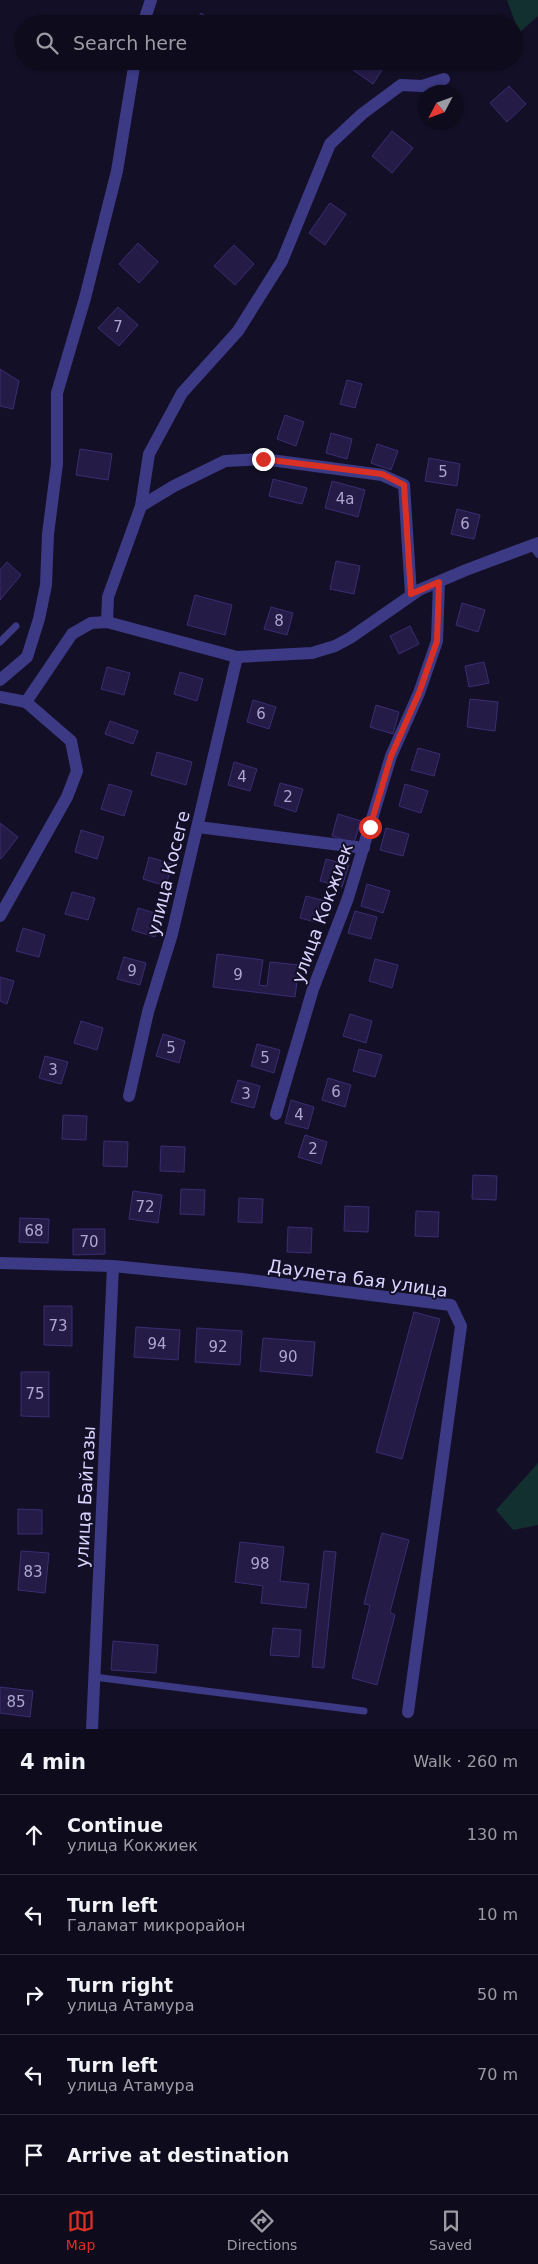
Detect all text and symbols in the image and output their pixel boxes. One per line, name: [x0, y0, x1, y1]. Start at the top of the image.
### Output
search box: [15, 15, 523, 70]
icon: search: [33, 29, 61, 57]
text: Search here: [73, 32, 187, 54]
north arrow: [418, 85, 463, 130]
house number: 7: [113, 318, 123, 336]
route end: [252, 448, 275, 471]
house number: 5: [438, 463, 448, 481]
house number: 4а: [336, 490, 354, 508]
house number: 6: [460, 515, 470, 533]
house number: 8: [274, 612, 284, 630]
house number: 6: [256, 705, 266, 723]
house number: 4: [237, 768, 247, 786]
house number: 2: [283, 788, 293, 806]
street label: улица Косеге: [142, 808, 194, 938]
route start: [359, 816, 382, 839]
street label: улица Кокжиек: [287, 840, 357, 986]
house number: 9: [127, 962, 137, 980]
house number: 9: [233, 966, 243, 984]
house number: 5: [166, 1039, 176, 1057]
house number: 5: [260, 1049, 270, 1067]
house number: 3: [48, 1061, 58, 1079]
house number: 6: [331, 1083, 341, 1101]
house number: 3: [241, 1085, 251, 1103]
house number: 4: [294, 1106, 304, 1124]
house number: 2: [308, 1140, 318, 1158]
house number: 72: [135, 1198, 155, 1216]
house number: 68: [24, 1222, 44, 1240]
house number: 70: [79, 1233, 99, 1251]
street label: Даулета бая улица: [267, 1255, 449, 1301]
house number: 73: [48, 1317, 68, 1335]
house number: 94: [147, 1335, 167, 1353]
house number: 92: [208, 1338, 228, 1356]
house number: 90: [278, 1348, 298, 1366]
house number: 75: [25, 1385, 45, 1403]
street label: улица Байгазы: [71, 1425, 99, 1569]
house number: 98: [250, 1555, 270, 1573]
house number: 83: [23, 1563, 43, 1581]
house number: 85: [6, 1693, 26, 1711]
text: 4 min: [20, 1750, 86, 1774]
text: Walk · 260 m: [413, 1752, 518, 1771]
text: Continue: [67, 1814, 163, 1836]
icon: ahead: [20, 1821, 48, 1849]
text: 130 m: [467, 1825, 518, 1844]
text: улица Кокжиек: [67, 1836, 198, 1855]
text: Turn left: [67, 1894, 158, 1916]
icon: left: [20, 1901, 48, 1929]
text: 10 m: [477, 1905, 518, 1924]
text: Галамат микрорайон: [67, 1916, 246, 1935]
text: Turn right: [67, 1974, 173, 1996]
icon: right: [20, 1981, 48, 2009]
text: 50 m: [477, 1985, 518, 2004]
text: улица Атамура: [67, 1996, 194, 2015]
text: Turn left: [67, 2054, 158, 2076]
icon: left: [20, 2061, 48, 2089]
text: 70 m: [477, 2065, 518, 2084]
text: улица Атамура: [67, 2076, 194, 2095]
icon: arrive: [20, 2141, 48, 2169]
text: Arrive at destination: [67, 2144, 289, 2166]
tab: Map: [66, 2207, 95, 2253]
tab: Directions: [227, 2207, 297, 2253]
tab: Saved: [429, 2207, 472, 2253]

